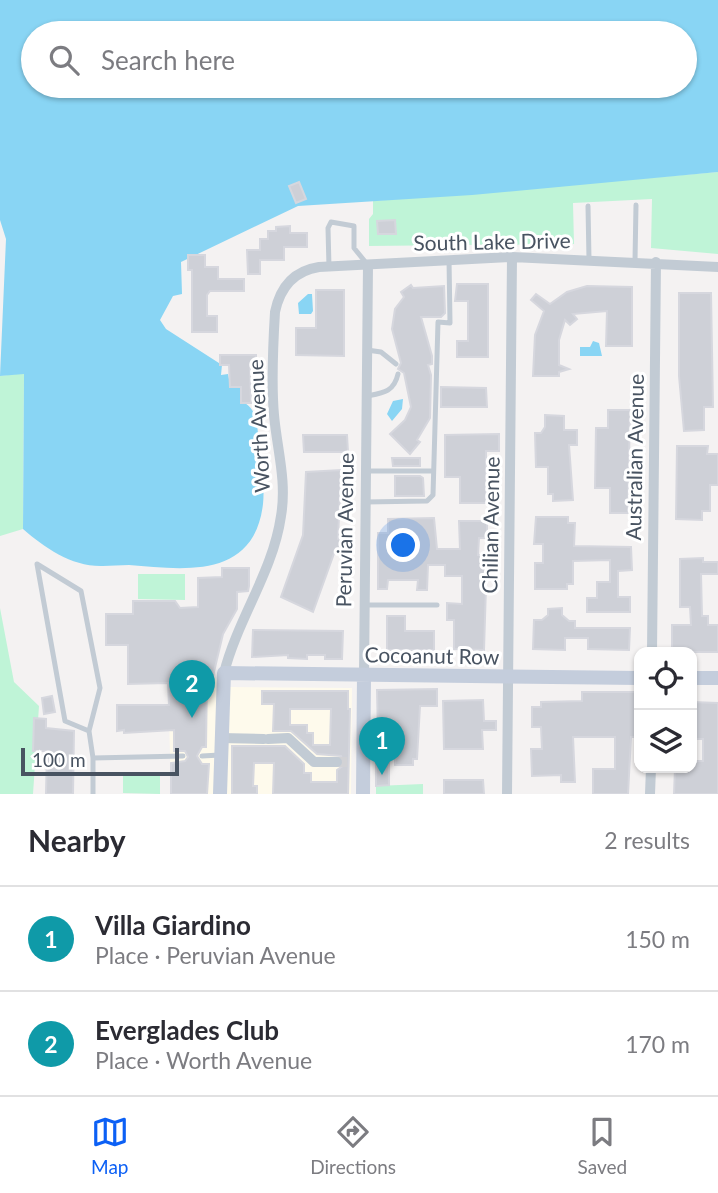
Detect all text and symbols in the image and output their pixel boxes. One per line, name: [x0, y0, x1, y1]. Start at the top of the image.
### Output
search box: [21, 21, 697, 98]
icon: search: [45, 41, 83, 79]
text: Search here: [101, 44, 235, 76]
street label: South Lake Drive: [413, 227, 571, 255]
street label: Worth Avenue: [242, 359, 274, 493]
street label: Australian Avenue: [620, 374, 648, 540]
street label: Peruvian Avenue: [330, 452, 358, 608]
street label: Chilian Avenue: [476, 456, 504, 594]
your location: [386, 528, 420, 562]
street label: Cocoanut Row: [364, 641, 500, 669]
map controls: [634, 647, 697, 773]
button: locate: [634, 647, 697, 710]
pin: 2: [169, 660, 215, 718]
button: layers: [634, 710, 697, 773]
pin: 1: [359, 717, 405, 775]
scale bar: [21, 745, 178, 777]
text: 100 m: [32, 748, 86, 771]
text: Nearby: [28, 822, 126, 858]
text: 2 results: [604, 826, 690, 854]
text: Villa Giardino: [95, 909, 251, 941]
text: 1: [44, 925, 58, 953]
text: 150 m: [625, 925, 690, 953]
text: Place · Peruvian Avenue: [95, 941, 336, 969]
text: Everglades Club: [95, 1014, 279, 1046]
text: 2: [44, 1030, 58, 1058]
text: 170 m: [625, 1030, 690, 1058]
text: Place · Worth Avenue: [95, 1046, 312, 1074]
tab: Map: [91, 1113, 129, 1178]
tab: Directions: [310, 1113, 396, 1178]
tab: Saved: [578, 1113, 627, 1178]

